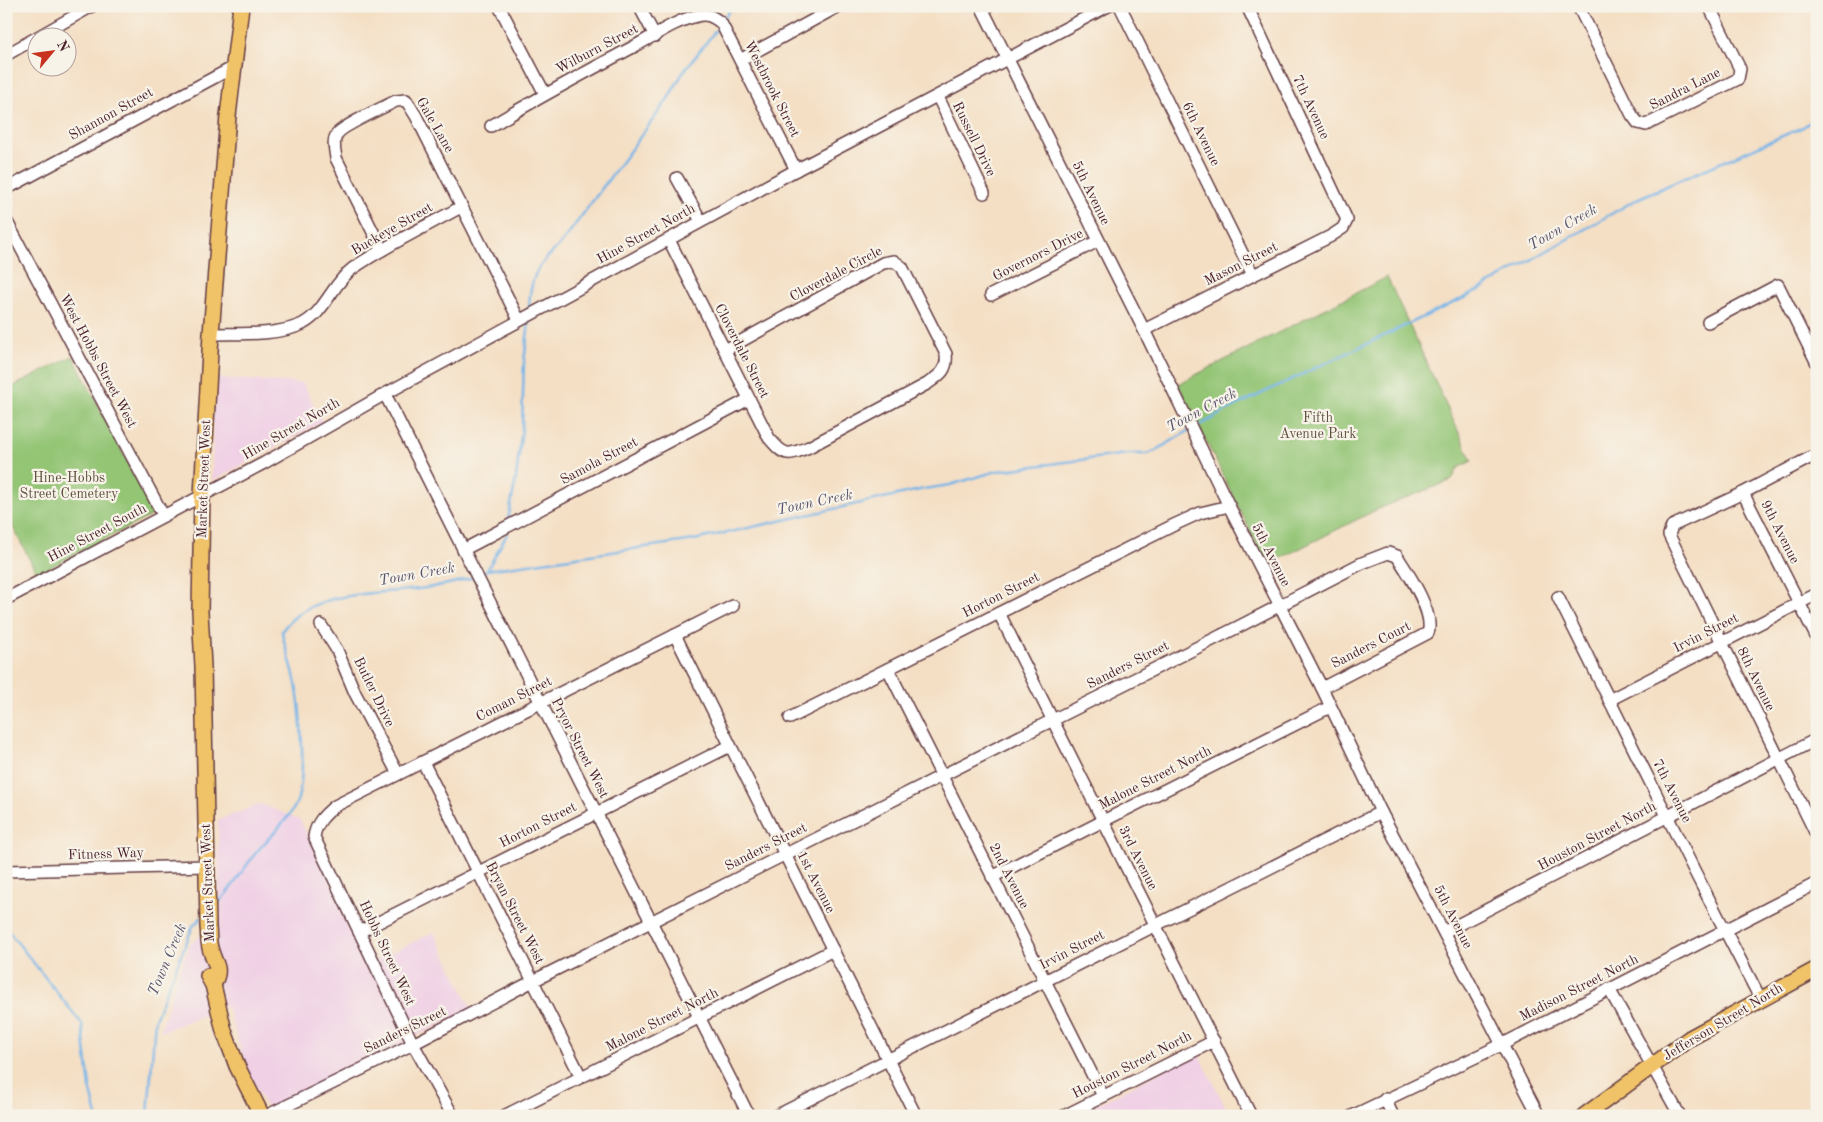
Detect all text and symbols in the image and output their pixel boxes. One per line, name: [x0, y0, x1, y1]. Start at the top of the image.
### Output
street label: Wilburn Street: [554, 21, 640, 77]
north arrow: [28, 28, 78, 78]
text: N: [54, 38, 71, 55]
street label: Westbrook Street: [742, 39, 802, 140]
street label: Sandra Lane: [1647, 65, 1723, 113]
street label: 7th Avenue: [1290, 73, 1332, 141]
street label: Shannon Street: [67, 85, 156, 143]
street label: Gale Lane: [414, 95, 456, 155]
street label: Russell Drive: [950, 99, 998, 179]
street label: 6th Avenue: [1180, 100, 1222, 168]
street label: 5th Avenue: [1070, 159, 1112, 227]
street label: Buckeye Street: [349, 200, 435, 258]
street label: Hine Street North: [595, 201, 698, 267]
water label: Town Creek: [1526, 202, 1600, 254]
street label: Governors Drive: [991, 226, 1085, 284]
street label: Mason Street: [1202, 240, 1280, 288]
street label: Cloverdale Circle: [788, 244, 884, 304]
street label: West Hobbs Street West: [57, 292, 139, 430]
street label: Cloverdale Street: [712, 302, 772, 401]
water label: Town Creek: [1165, 386, 1239, 436]
street label: Hine Street North: [240, 395, 342, 462]
park label: Fifth Avenue Park: [1279, 411, 1357, 441]
street label: Market Street West: [195, 419, 213, 539]
street label: Samola Street: [558, 435, 640, 487]
park label: Hine-Hobbs Street Cemetery: [20, 471, 119, 501]
water label: Town Creek: [776, 488, 854, 518]
street label: 9th Avenue: [1758, 498, 1802, 566]
street label: Hine Street South: [45, 501, 149, 565]
street label: 5th Avenue: [1249, 521, 1293, 589]
water label: Town Creek: [378, 561, 456, 589]
street label: Horton Street: [960, 570, 1042, 620]
street label: Irvin Street: [1671, 611, 1741, 655]
street label: Sanders Court: [1329, 619, 1413, 671]
street label: Sanders Street: [1085, 638, 1171, 692]
street label: 8th Avenue: [1735, 645, 1777, 713]
street label: Butler Drive: [351, 655, 397, 729]
street label: Coman Street: [474, 674, 554, 724]
street label: Pryor Street West: [549, 696, 611, 801]
street label: Malone Street North: [1096, 743, 1214, 812]
street label: 7th Avenue: [1650, 757, 1694, 825]
street label: Houston Street North: [1536, 799, 1659, 873]
street label: Horton Street: [497, 800, 579, 850]
street label: Sanders Street: [723, 820, 809, 874]
street label: Market Street West: [199, 823, 217, 943]
street label: 3rd Avenue: [1116, 824, 1160, 892]
street label: 2nd Avenue: [987, 841, 1031, 911]
street label: Fitness Way: [68, 846, 145, 862]
street label: 1st Avenue: [794, 849, 838, 915]
street label: Bryan Street West: [483, 860, 547, 967]
street label: 5th Avenue: [1431, 883, 1475, 951]
street label: Hobbs Street West: [356, 898, 418, 1008]
water label: Town Creek: [146, 922, 190, 998]
street label: Irvin Street: [1037, 928, 1107, 972]
street label: Madison Street North: [1517, 952, 1641, 1024]
street label: Jefferson Street North: [1661, 981, 1786, 1063]
street label: Malone Street North: [603, 985, 721, 1054]
street label: Sanders Street: [362, 1004, 448, 1056]
street label: Houston Street North: [1070, 1029, 1194, 1101]

